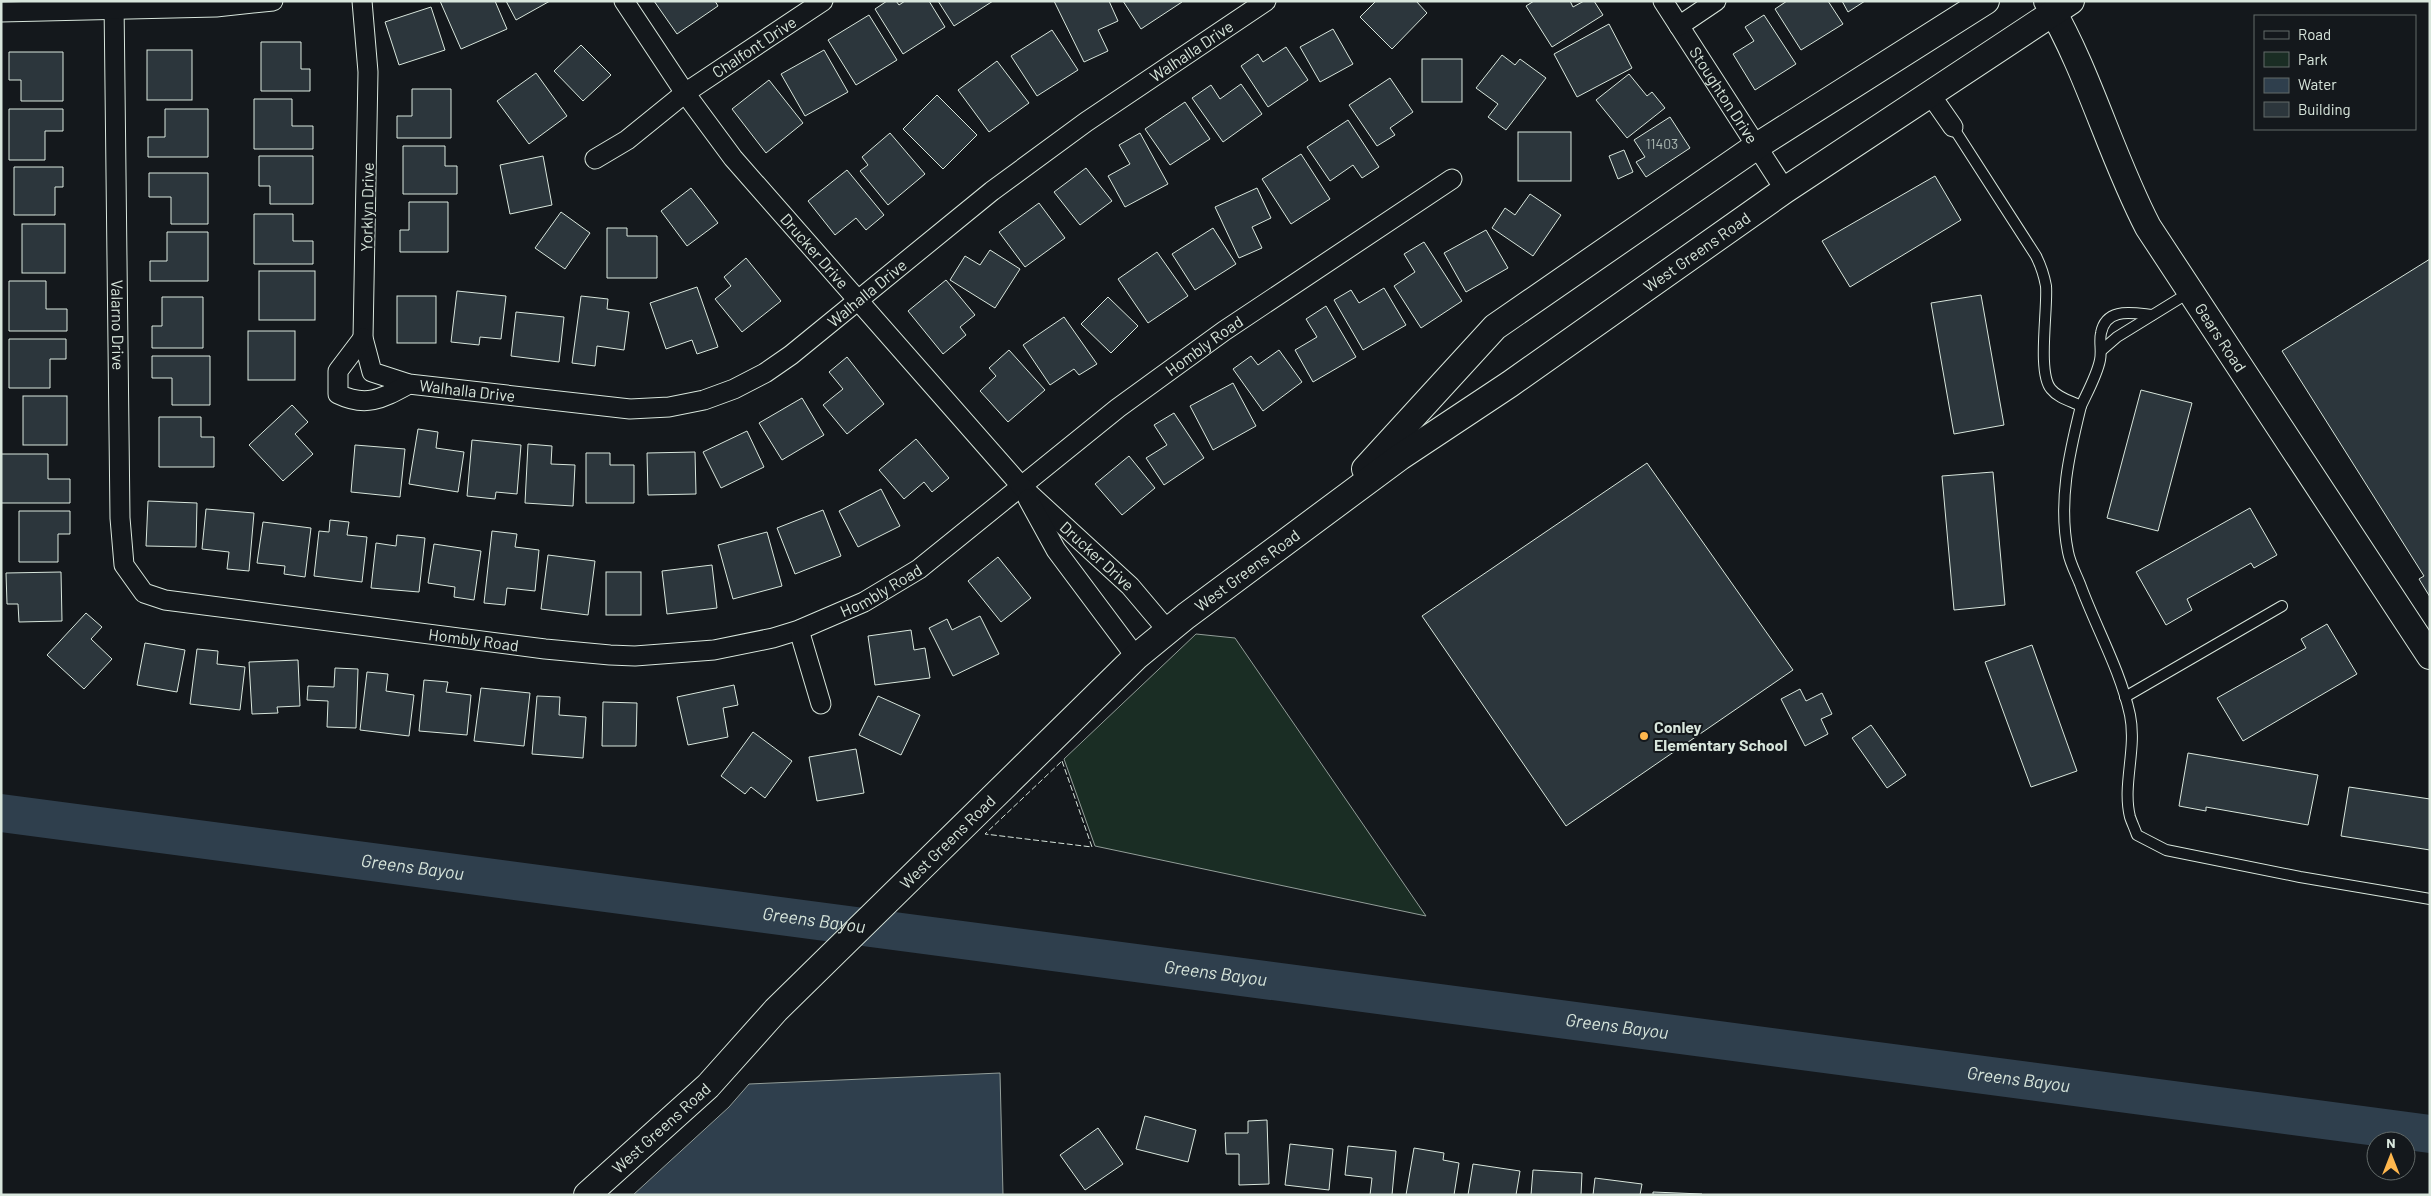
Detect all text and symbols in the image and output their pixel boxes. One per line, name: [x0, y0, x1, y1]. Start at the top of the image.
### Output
street label: Chalfont Drive: [708, 12, 800, 81]
legend: [2254, 15, 2416, 130]
street label: Walhalla Drive: [1146, 16, 1236, 86]
text: Road: [2298, 25, 2331, 43]
street label: Stoughton Drive: [1686, 43, 1762, 147]
text: Park: [2298, 50, 2328, 68]
text: Water: [2298, 75, 2337, 93]
text: Building: [2298, 100, 2351, 118]
house number: 11403: [1646, 135, 1678, 152]
street label: Yorklyn Drive: [356, 162, 377, 252]
street label: West Greens Road: [1640, 208, 1754, 296]
street label: Drucker Drive: [777, 209, 853, 292]
street label: Walhalla Drive: [823, 255, 910, 330]
street label: Valarno Drive: [108, 280, 128, 370]
street label: Gears Road: [2192, 299, 2251, 375]
street label: Hombly Road: [1161, 311, 1246, 380]
street label: Walhalla Drive: [418, 375, 516, 405]
street label: Drucker Drive: [1057, 517, 1138, 594]
street label: West Greens Road: [1191, 525, 1303, 615]
street label: Hombly Road: [837, 560, 925, 620]
street label: Hombly Road: [427, 624, 520, 655]
place label: Conley Elementary School: [1654, 717, 1788, 754]
marker: Conley Elementary School: [1638, 730, 1650, 742]
street label: West Greens Road: [896, 791, 999, 892]
water label: Greens Bayou: [360, 849, 465, 884]
water label: Greens Bayou: [761, 902, 867, 937]
water label: Greens Bayou: [1163, 955, 1268, 990]
water label: Greens Bayou: [1564, 1008, 1670, 1043]
water label: Greens Bayou: [1966, 1061, 2071, 1096]
street label: West Greens Road: [608, 1078, 714, 1177]
north arrow: [2366, 1131, 2416, 1181]
text: N: [2386, 1134, 2396, 1151]

